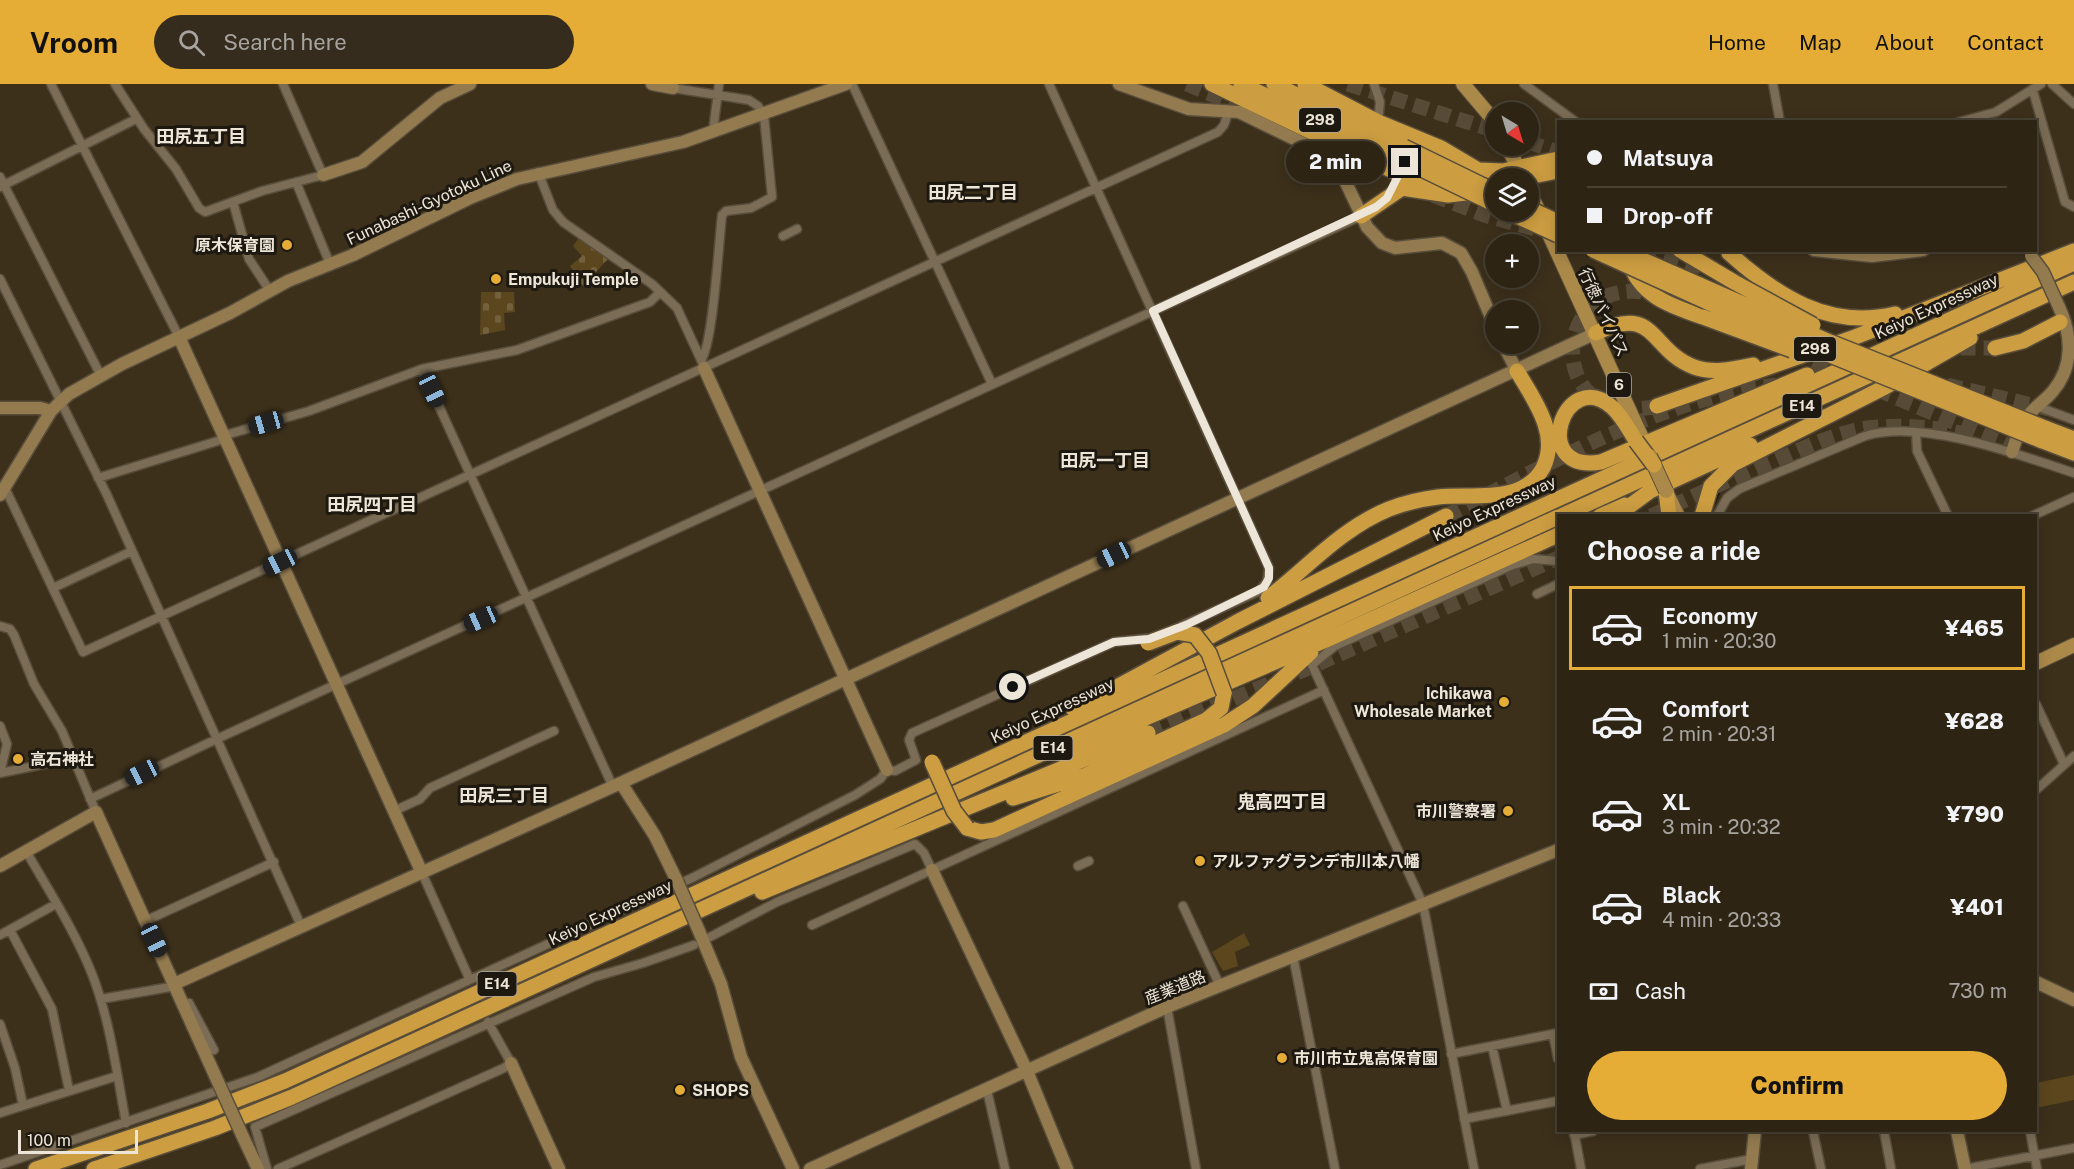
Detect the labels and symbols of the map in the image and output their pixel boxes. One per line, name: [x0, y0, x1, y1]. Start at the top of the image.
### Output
north arrow: [1485, 102, 1539, 156]
road number: 298: [1299, 108, 1341, 132]
district label: 田尻五丁目: [156, 126, 246, 147]
callout: 2 min: [1285, 141, 1384, 183]
route end: [1391, 148, 1418, 175]
street label: Funabashi-Gyotoku Line: [344, 156, 515, 249]
district label: 田尻二丁目: [928, 182, 1018, 203]
place label: 原木保育園: [195, 236, 275, 255]
marker: 原木保育園: [280, 238, 294, 252]
street label: 行徳バイパス: [1575, 265, 1632, 360]
street label: Keiyo Expressway: [1872, 269, 2001, 343]
place label: Empukuji Temple: [508, 270, 639, 289]
marker: Empukuji Temple: [489, 272, 503, 286]
road number: 298: [1794, 337, 1836, 361]
car: [416, 370, 448, 410]
road number: 6: [1607, 373, 1631, 397]
road number: E14: [1782, 394, 1822, 418]
car: [246, 409, 286, 437]
district label: 田尻一丁目: [1060, 450, 1150, 471]
street label: Keiyo Expressway: [1430, 471, 1559, 545]
district label: 田尻四丁目: [327, 494, 417, 515]
car: [1094, 539, 1134, 571]
car: [260, 546, 300, 578]
car: [461, 603, 501, 635]
street label: Keiyo Expressway: [988, 673, 1117, 747]
route start: [999, 673, 1026, 700]
place label: Ichikawa Wholesale Market: [1354, 684, 1492, 721]
marker: Ichikawa Wholesale Market: [1497, 695, 1511, 709]
road number: E14: [1034, 736, 1072, 760]
place label: 高石神社: [30, 750, 94, 769]
marker: 高石神社: [11, 752, 25, 766]
car: [122, 757, 162, 789]
district label: 田尻三丁目: [459, 785, 549, 806]
district label: 鬼高四丁目: [1237, 791, 1327, 812]
place label: 市川警察署: [1416, 802, 1496, 821]
marker: 市川警察署: [1501, 804, 1515, 818]
place label: アルファグランデ市川本八幡: [1212, 852, 1420, 871]
marker: アルファグランデ市川本八幡: [1193, 854, 1207, 868]
street label: Keiyo Expressway: [546, 875, 675, 949]
car: [138, 920, 170, 960]
street label: 産業道路: [1142, 967, 1208, 1008]
road number: E14: [478, 972, 516, 996]
place label: 市川市立鬼高保育園: [1294, 1049, 1438, 1068]
marker: 市川市立鬼高保育園: [1275, 1051, 1289, 1065]
place label: SHOPS: [692, 1081, 749, 1100]
marker: SHOPS: [673, 1083, 687, 1097]
scale bar: [18, 1127, 138, 1154]

